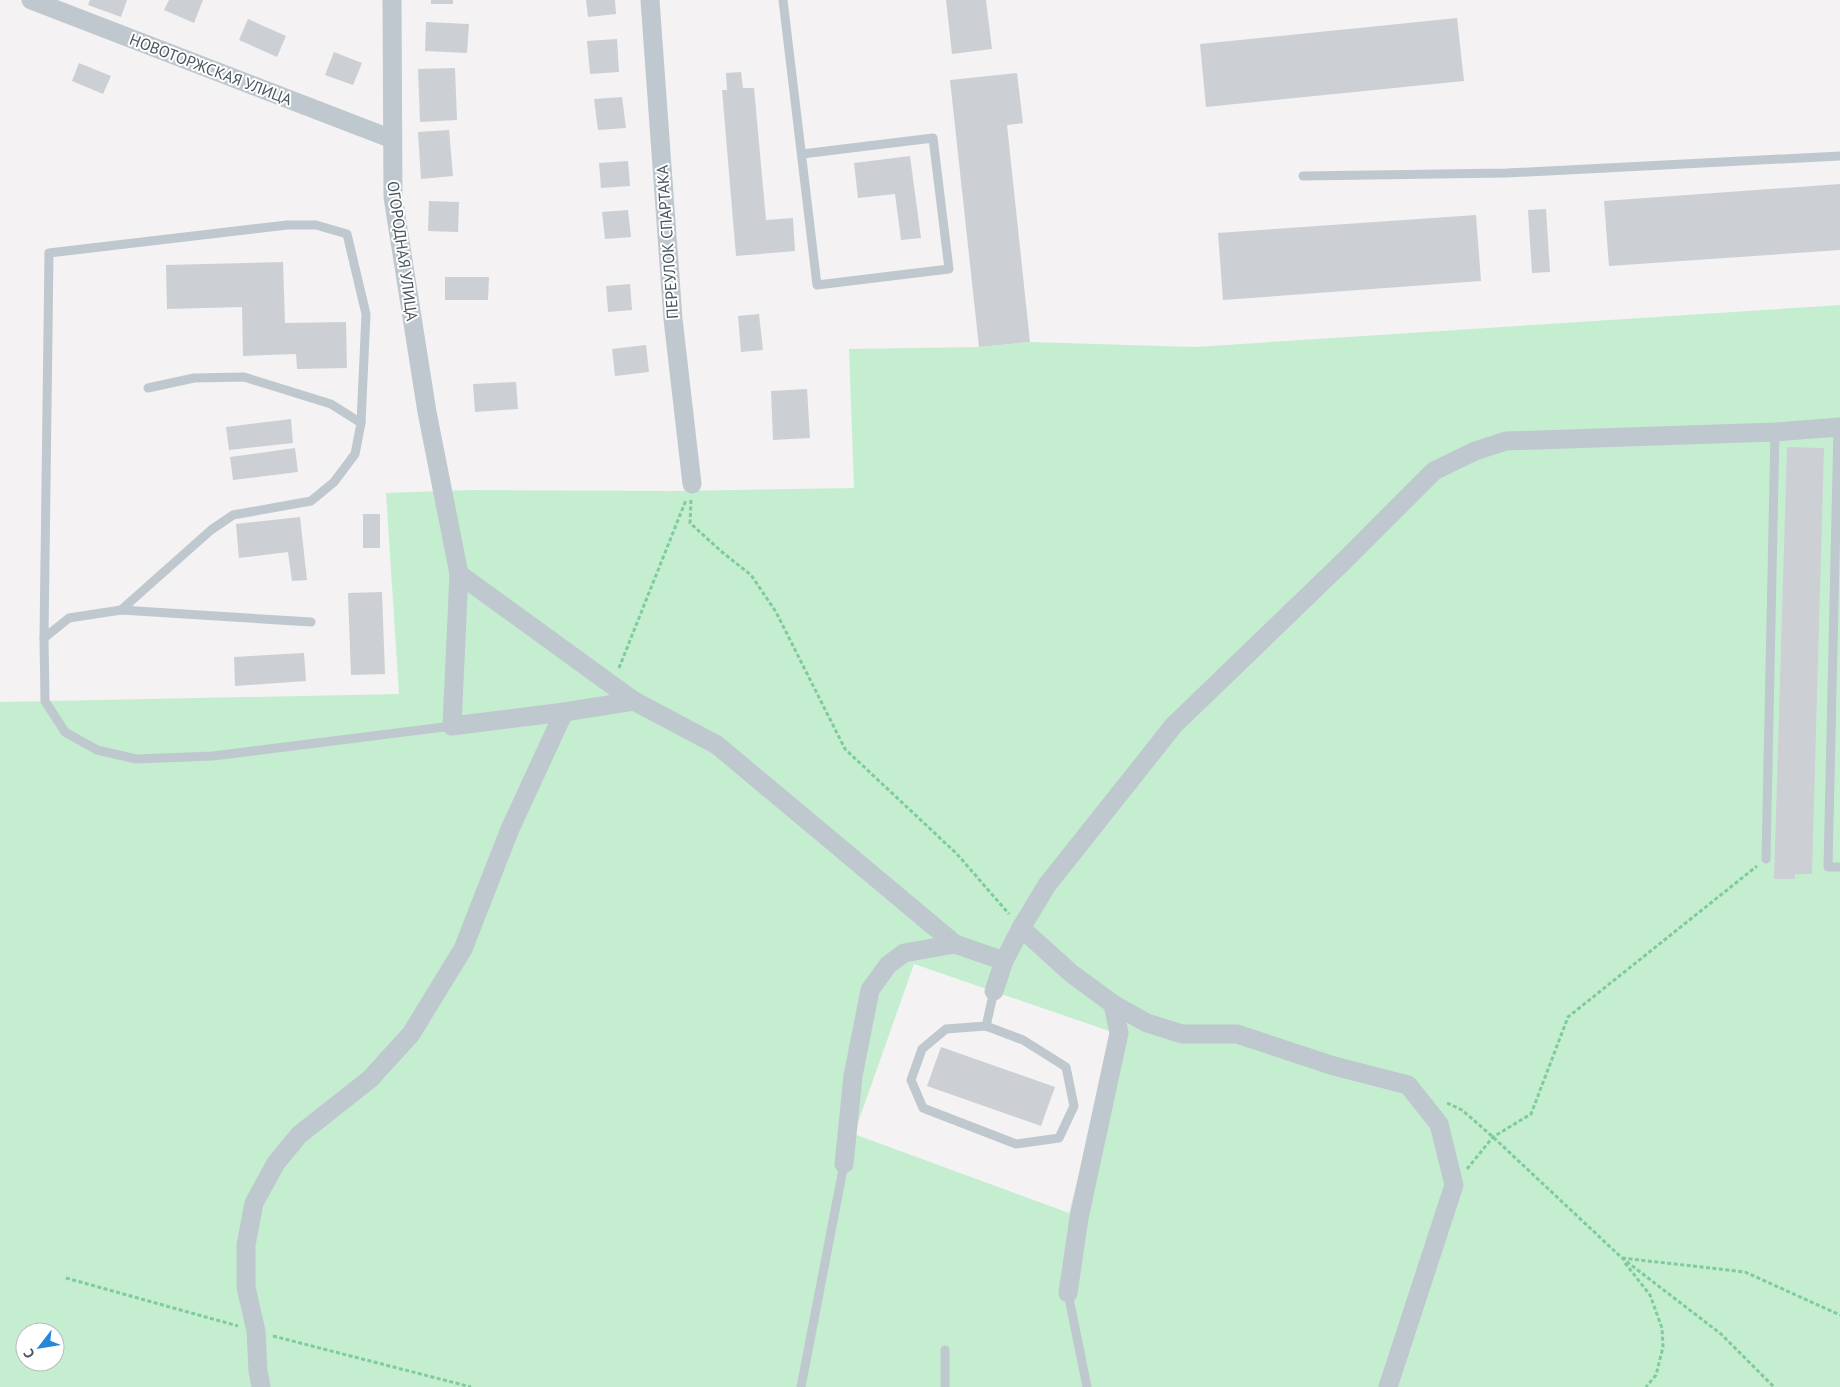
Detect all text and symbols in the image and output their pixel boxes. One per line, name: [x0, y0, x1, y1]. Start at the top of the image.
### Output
street label: НОВОТОРЖСКАЯ УЛИЦА: [127, 29, 296, 109]
street label: ПЕРЕУЛОК СПАРТАКА: [652, 164, 682, 320]
street label: ОГОРОДНАЯ УЛИЦА: [383, 180, 423, 323]
north arrow: [15, 1322, 65, 1372]
text: С: [19, 1346, 39, 1362]

